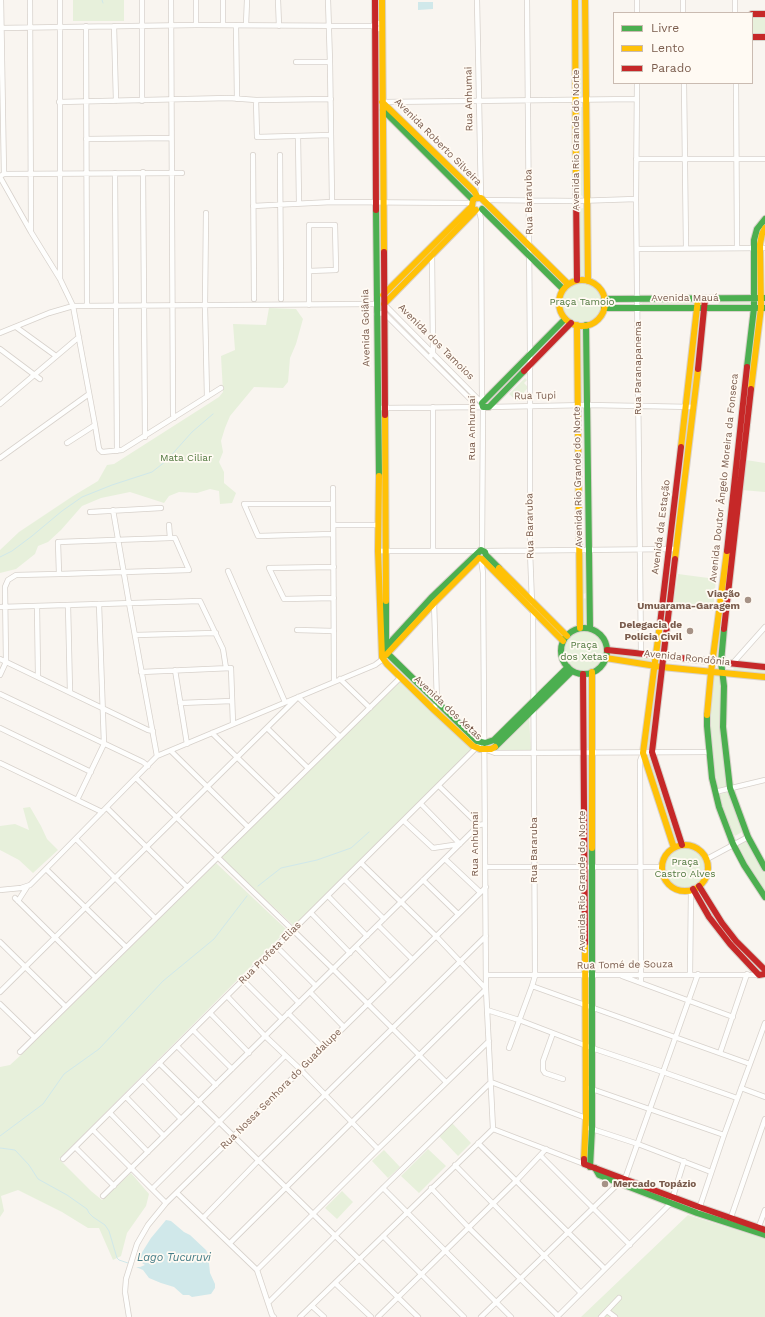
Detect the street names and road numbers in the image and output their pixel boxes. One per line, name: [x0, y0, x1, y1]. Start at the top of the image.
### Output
street label: Rua Anhumai: [462, 67, 476, 131]
street label: Avenida Rio Grande do Norte: [570, 69, 582, 211]
street label: Avenida Roberto Silveira: [392, 96, 484, 188]
street label: Rua Bararuba: [522, 169, 536, 235]
street label: Avenida Goiânia: [359, 289, 373, 367]
street label: Avenida Mauá: [651, 292, 719, 304]
street label: Avenida dos Tamoios: [396, 302, 476, 382]
street label: Rua Paranapanema: [632, 321, 644, 415]
street label: Avenida Doutor Ângelo Moreira da Fonseca: [707, 373, 741, 583]
street label: Rua Tupi: [514, 390, 556, 402]
street label: Rua Anhumai: [466, 396, 478, 460]
street label: Avenida Rio Grande do Norte: [571, 406, 585, 548]
street label: Avenida da Estação: [649, 479, 673, 575]
street label: Rua Bararuba: [523, 493, 537, 559]
street label: Avenida Rondônia: [643, 647, 731, 669]
street label: Avenida dos Xetas: [411, 673, 485, 743]
street label: Avenida Rio Grande do Norte: [576, 810, 588, 952]
street label: Rua Anhumai: [469, 812, 481, 876]
street label: Rua Bararuba: [528, 817, 540, 883]
street label: Rua Profeta Elias: [236, 919, 304, 987]
street label: Rua Tomé de Souza: [577, 958, 673, 972]
street label: Rua Nossa Senhora do Guadalupe: [218, 1026, 344, 1152]

